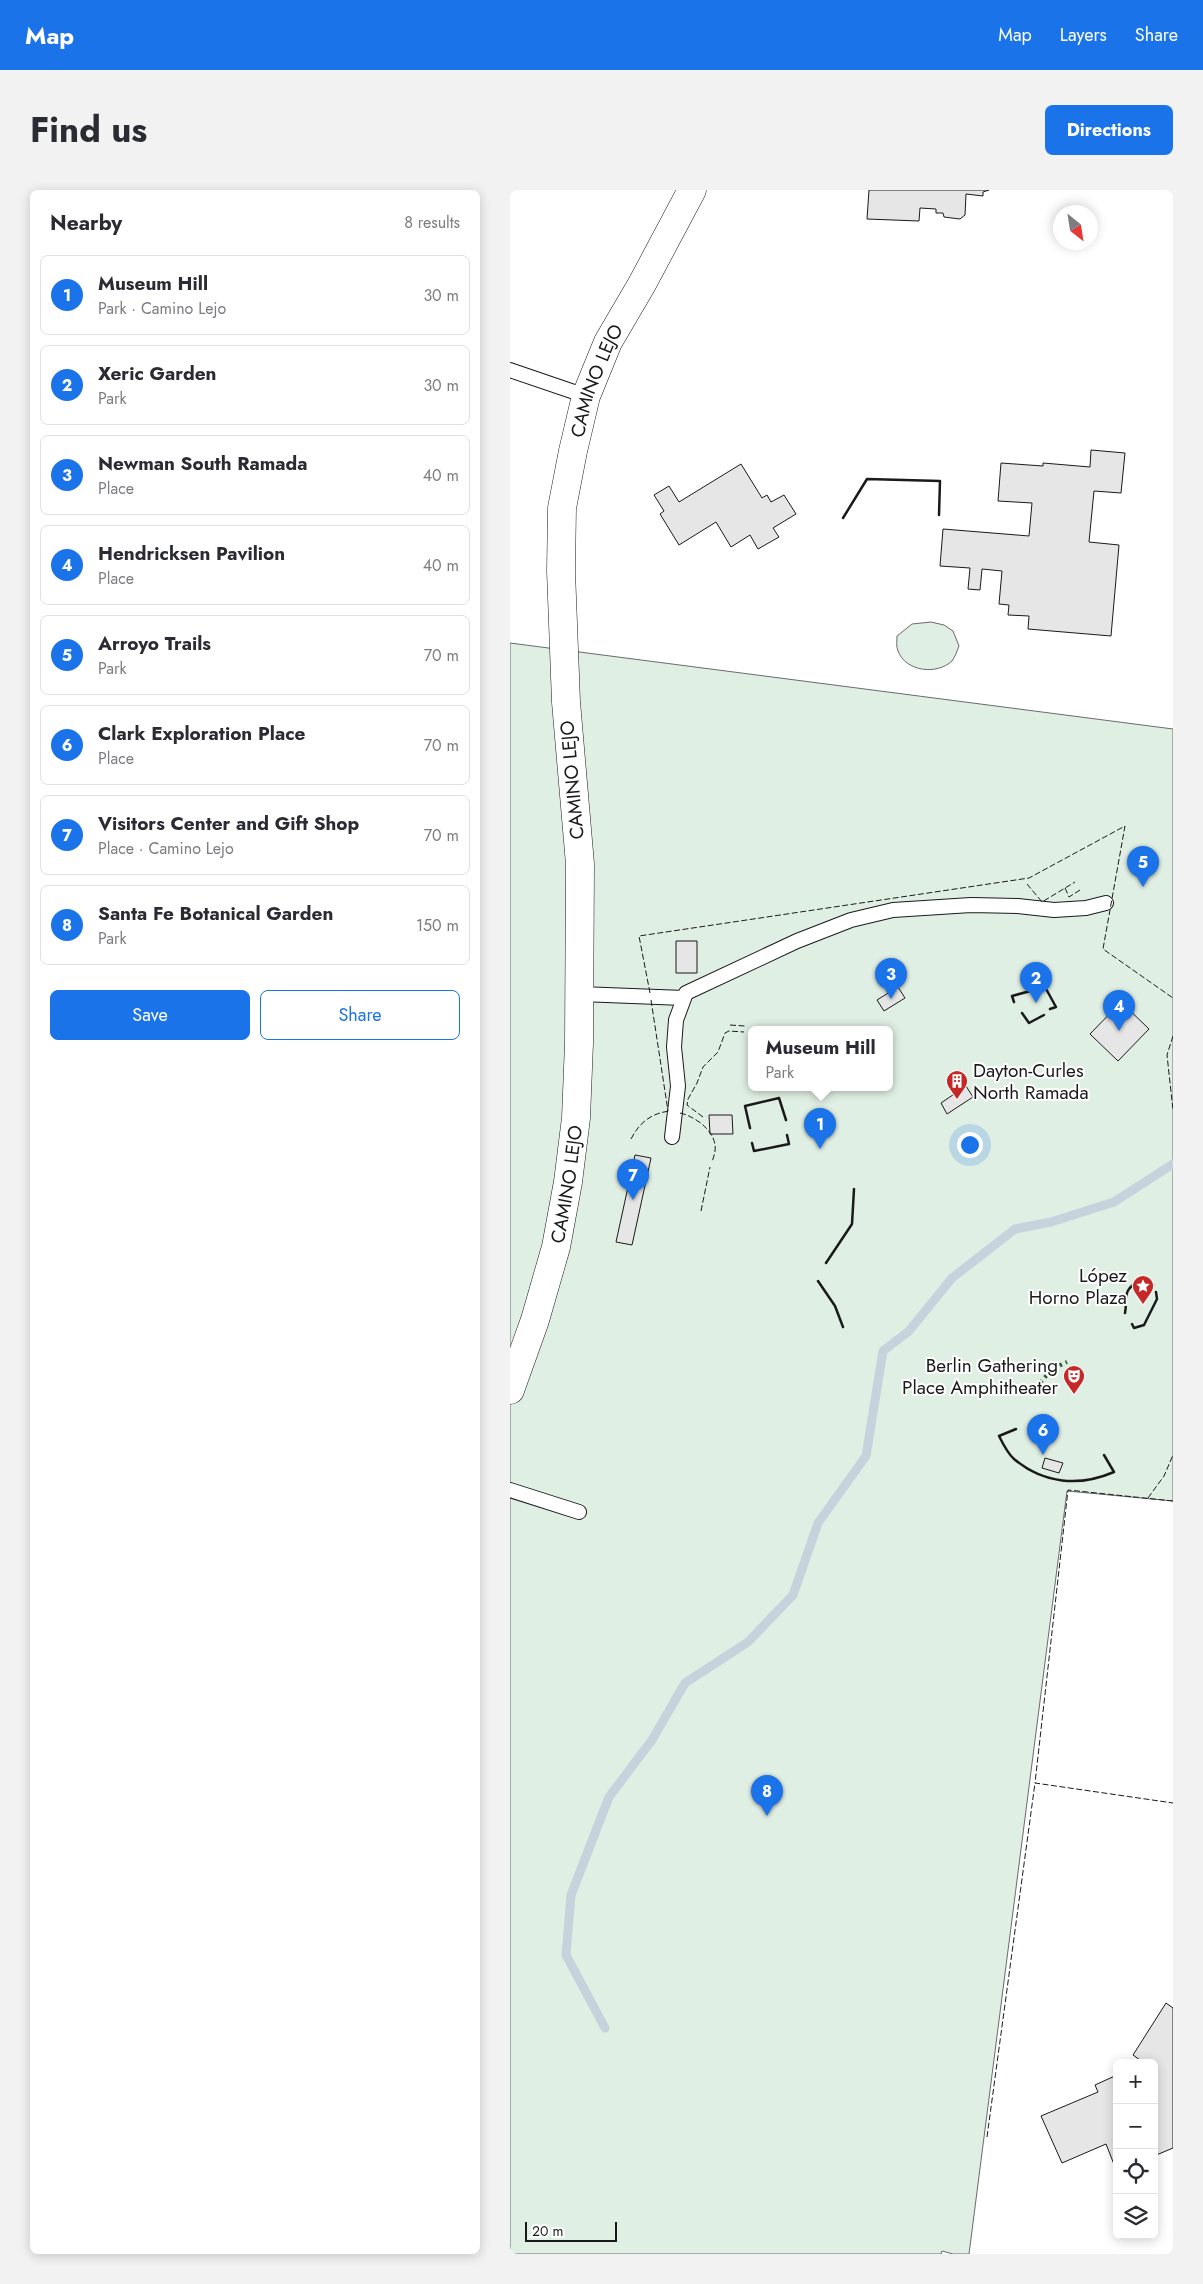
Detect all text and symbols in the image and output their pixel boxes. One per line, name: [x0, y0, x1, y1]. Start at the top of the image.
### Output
text: Map: [25, 18, 74, 53]
text: Map: [998, 22, 1032, 48]
text: Layers: [1060, 22, 1107, 48]
text: Share: [1135, 22, 1178, 48]
text: Find us: [30, 105, 147, 155]
button: Directions: [1045, 105, 1173, 155]
north arrow: [1053, 205, 1098, 250]
text: Nearby: [50, 208, 122, 238]
text: 8 results: [404, 211, 460, 234]
text: Museum Hill: [98, 270, 208, 297]
text: 1: [63, 284, 71, 307]
text: 30 m: [423, 284, 459, 307]
text: Park · Camino Lejo: [98, 297, 226, 320]
street label: CAMINO LEJO: [563, 319, 629, 440]
text: Xeric Garden: [98, 360, 217, 387]
text: 2: [62, 374, 72, 397]
text: 30 m: [423, 374, 459, 397]
text: Park: [98, 387, 127, 410]
text: Newman South Ramada: [98, 450, 307, 477]
text: 3: [62, 464, 72, 487]
text: 40 m: [423, 464, 459, 487]
text: Place: [98, 477, 134, 500]
text: Hendricksen Pavilion: [98, 540, 285, 567]
text: 4: [61, 554, 73, 577]
text: 40 m: [423, 554, 459, 577]
text: Place: [98, 567, 134, 590]
text: Arroyo Trails: [98, 630, 211, 657]
text: 5: [62, 644, 72, 667]
text: 70 m: [424, 644, 459, 667]
text: Park: [98, 657, 127, 680]
street label: CAMINO LEJO: [553, 719, 591, 841]
text: Clark Exploration Place: [98, 720, 305, 747]
text: 6: [62, 734, 72, 757]
text: 70 m: [424, 734, 459, 757]
text: Place: [98, 747, 134, 770]
text: Visitors Center and Gift Shop: [98, 810, 359, 837]
text: 7: [62, 824, 72, 847]
text: 70 m: [424, 824, 459, 847]
text: Place · Camino Lejo: [98, 837, 234, 860]
pin: 5: [1127, 846, 1159, 887]
text: Santa Fe Botanical Garden: [98, 900, 333, 927]
text: 8: [62, 914, 72, 937]
text: 150 m: [416, 914, 459, 937]
text: Park: [98, 927, 127, 950]
pin: 3: [875, 958, 907, 999]
pin: 2: [1020, 962, 1052, 1003]
button: Save: [50, 990, 250, 1040]
button: Share: [260, 990, 460, 1040]
pin: 4: [1103, 990, 1135, 1031]
popup: [748, 1026, 893, 1091]
text: Museum Hill: [765, 1034, 876, 1061]
place label: Dayton-Curles North Ramada: [973, 1057, 1089, 1106]
text: Park: [765, 1061, 794, 1084]
building icon: Dayton-Curles North Ramada: [945, 1069, 969, 1100]
pin: 1: [804, 1108, 836, 1149]
street label: CAMINO LEJO: [543, 1123, 589, 1245]
your location: [957, 1132, 983, 1158]
pin: 7: [617, 1159, 649, 1200]
place label: López Horno Plaza: [1029, 1262, 1127, 1311]
place icon: López Horno Plaza: [1131, 1274, 1155, 1305]
place label: Berlin Gathering Place Amphitheater: [902, 1352, 1058, 1401]
theatre icon: Berlin Gathering Place Amphitheater: [1062, 1364, 1086, 1395]
pin: 6: [1027, 1414, 1059, 1455]
pin: 8: [751, 1775, 783, 1816]
map controls: [1113, 2059, 1158, 2239]
button: +: [1113, 2059, 1158, 2104]
button: −: [1113, 2104, 1158, 2149]
button: locate: [1113, 2149, 1158, 2194]
button: layers: [1113, 2194, 1158, 2239]
scale bar: [525, 2219, 618, 2242]
text: 20 m: [532, 2221, 564, 2241]

